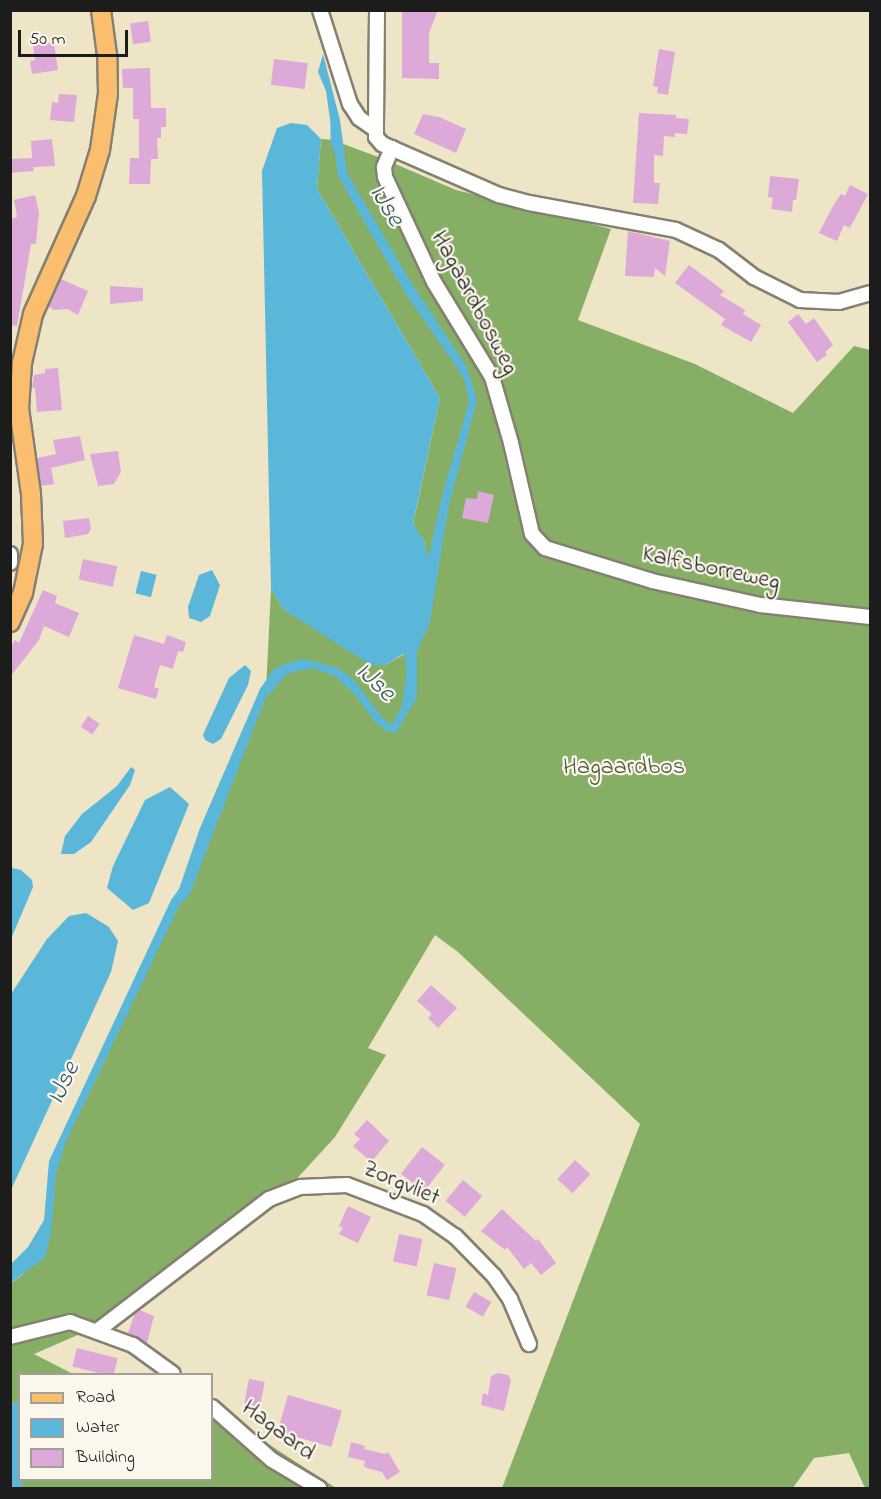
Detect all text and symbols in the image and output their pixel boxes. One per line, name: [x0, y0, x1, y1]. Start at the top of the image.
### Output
scale bar: [21, 18, 130, 56]
text: 50 m: [29, 27, 66, 53]
water label: IJse: [360, 179, 410, 233]
street label: Hagaardbosweg: [424, 226, 524, 380]
street label: Kalfsborreweg: [640, 540, 782, 598]
water label: IJse: [347, 657, 401, 709]
park label: Hagaardbos: [563, 754, 685, 782]
water label: IJse: [42, 1058, 88, 1110]
street label: Zorgvliet: [358, 1155, 444, 1213]
legend: [18, 1373, 213, 1481]
text: Road: [76, 1385, 115, 1411]
street label: Hagaard: [236, 1394, 320, 1468]
text: Water: [76, 1415, 119, 1441]
text: Building: [76, 1445, 135, 1471]

